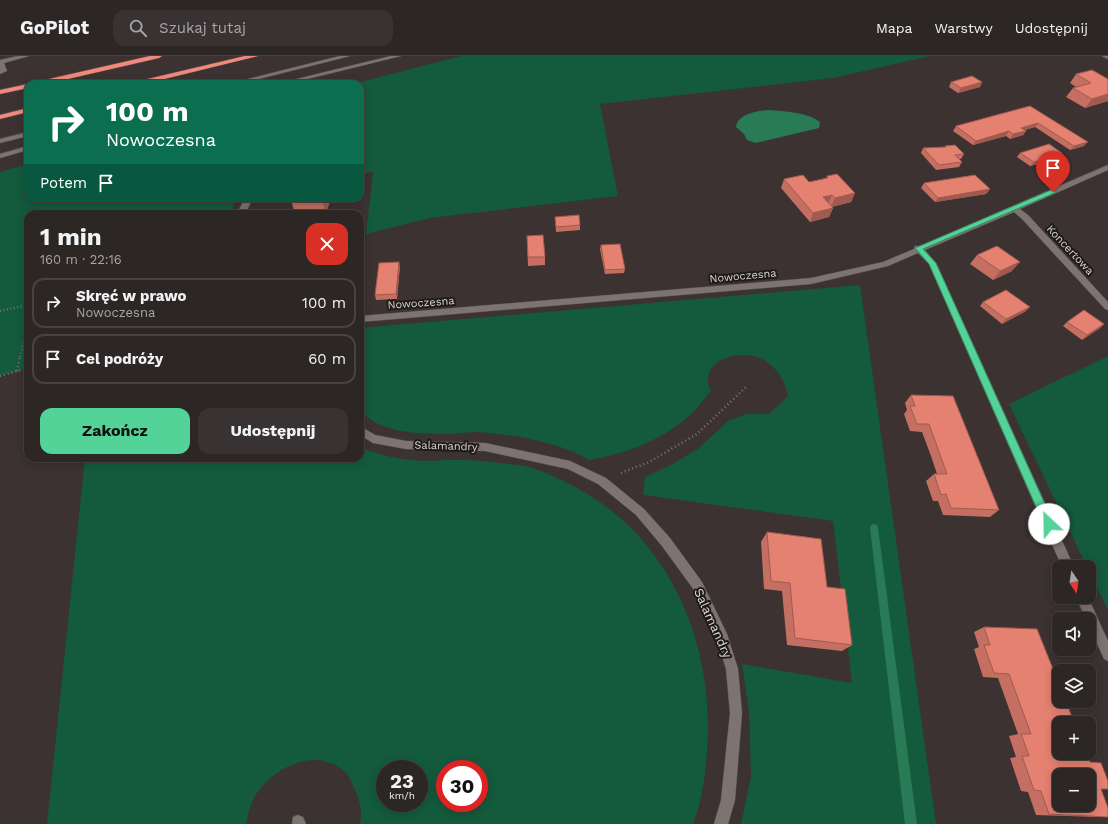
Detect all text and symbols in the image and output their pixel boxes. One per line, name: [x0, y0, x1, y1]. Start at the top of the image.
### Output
search box: [113, 10, 393, 46]
text: GoPilot: [20, 16, 89, 39]
icon: search: [127, 17, 149, 39]
text: Szukaj tutaj: [159, 19, 246, 37]
text: Mapa: [876, 20, 912, 36]
text: Warstwy: [934, 20, 993, 36]
text: Udostępnij: [1015, 20, 1088, 36]
text: 100 m: [106, 95, 189, 128]
icon: right: [40, 96, 92, 148]
text: Nowoczesna: [106, 129, 216, 150]
pin: [1036, 151, 1070, 192]
icon: arrive: [1042, 157, 1064, 179]
icon: arrive: [95, 172, 117, 194]
text: Potem: [40, 174, 87, 192]
street label: Koncertowa: [1044, 222, 1096, 278]
text: 1 min: [40, 223, 102, 251]
button: close: [306, 223, 348, 265]
text: 160 m · 22:16: [40, 252, 122, 267]
street label: Nowoczesna: [709, 267, 777, 285]
text: Skręć w prawo: [76, 287, 186, 305]
icon: right: [42, 292, 64, 314]
text: 100 m: [302, 294, 346, 312]
street label: Nowoczesna: [387, 294, 455, 312]
text: Nowoczesna: [76, 305, 155, 320]
icon: arrive: [42, 348, 64, 370]
text: Cel podróży: [76, 350, 163, 368]
text: 60 m: [308, 350, 346, 368]
button: Zakończ: [40, 408, 190, 454]
button: Udostępnij: [198, 408, 348, 454]
street label: Salamandry: [414, 438, 478, 454]
position arrow: [1028, 503, 1070, 545]
north arrow: [1052, 560, 1096, 604]
map controls: [1052, 560, 1096, 812]
street label: Salamandry: [691, 586, 735, 661]
button: sound: [1052, 612, 1096, 656]
button: layers: [1052, 664, 1096, 708]
button: +: [1052, 716, 1096, 760]
speed limit sign: 30: [436, 760, 488, 812]
button: −: [1052, 768, 1096, 812]
text: 23: [390, 769, 414, 793]
text: km/h: [389, 790, 415, 801]

